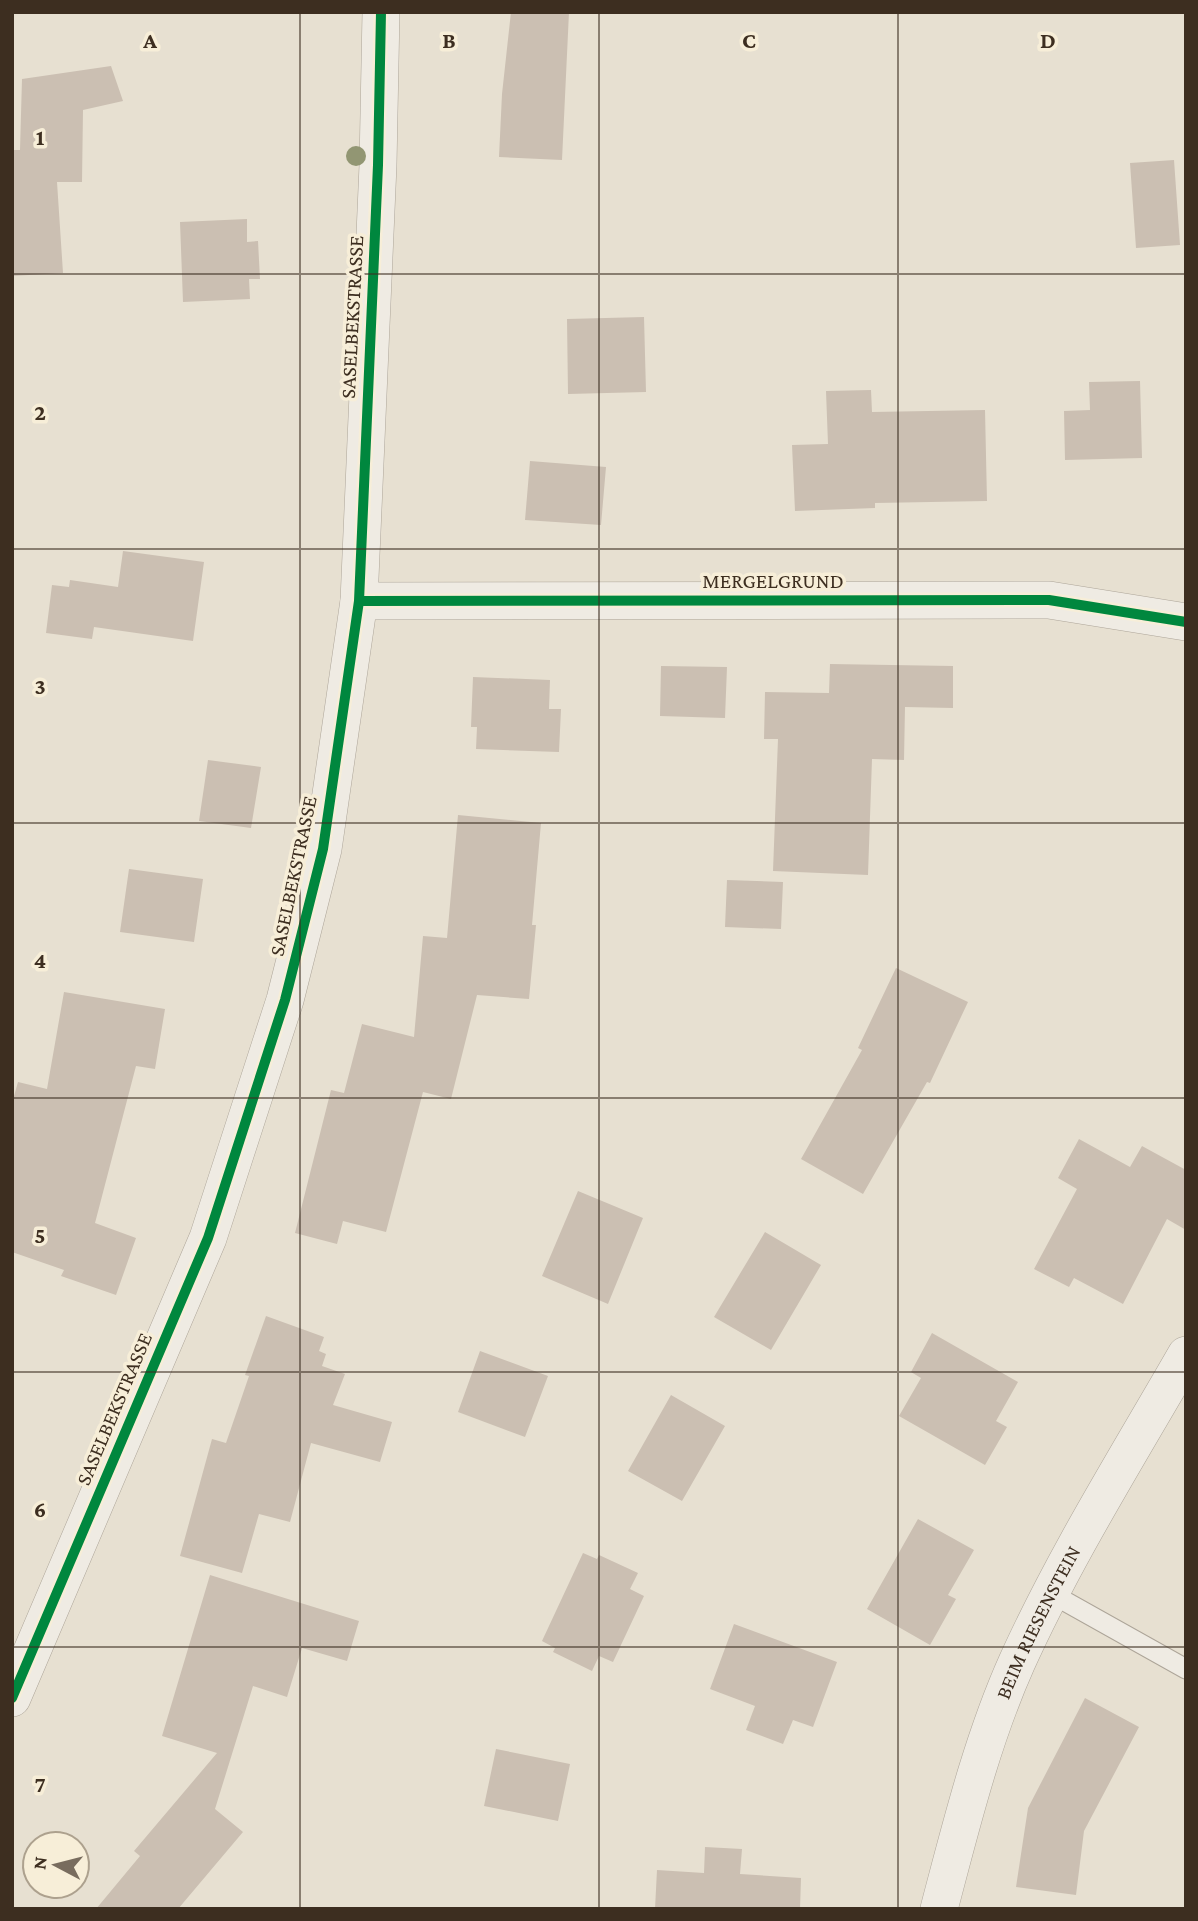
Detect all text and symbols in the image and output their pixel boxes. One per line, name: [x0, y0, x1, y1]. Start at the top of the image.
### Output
text: A: [142, 27, 157, 53]
text: B: [442, 27, 456, 53]
text: C: [742, 27, 756, 53]
text: D: [1040, 27, 1056, 53]
text: 1: [36, 124, 45, 150]
street label: SASELBEKSTRASSE: [336, 235, 368, 399]
text: 2: [34, 399, 46, 425]
street label: MERGELGRUND: [702, 569, 844, 593]
text: 3: [34, 673, 46, 699]
street label: SASELBEKSTRASSE: [264, 794, 322, 958]
text: 4: [34, 947, 46, 973]
text: 5: [34, 1222, 46, 1248]
street label: SASELBEKSTRASSE: [71, 1329, 157, 1489]
text: 6: [34, 1496, 46, 1522]
street label: BEIM RIESENSTEIN: [991, 1541, 1086, 1703]
text: 7: [34, 1771, 46, 1797]
north arrow: [21, 1830, 91, 1900]
text: N: [28, 1855, 51, 1871]

